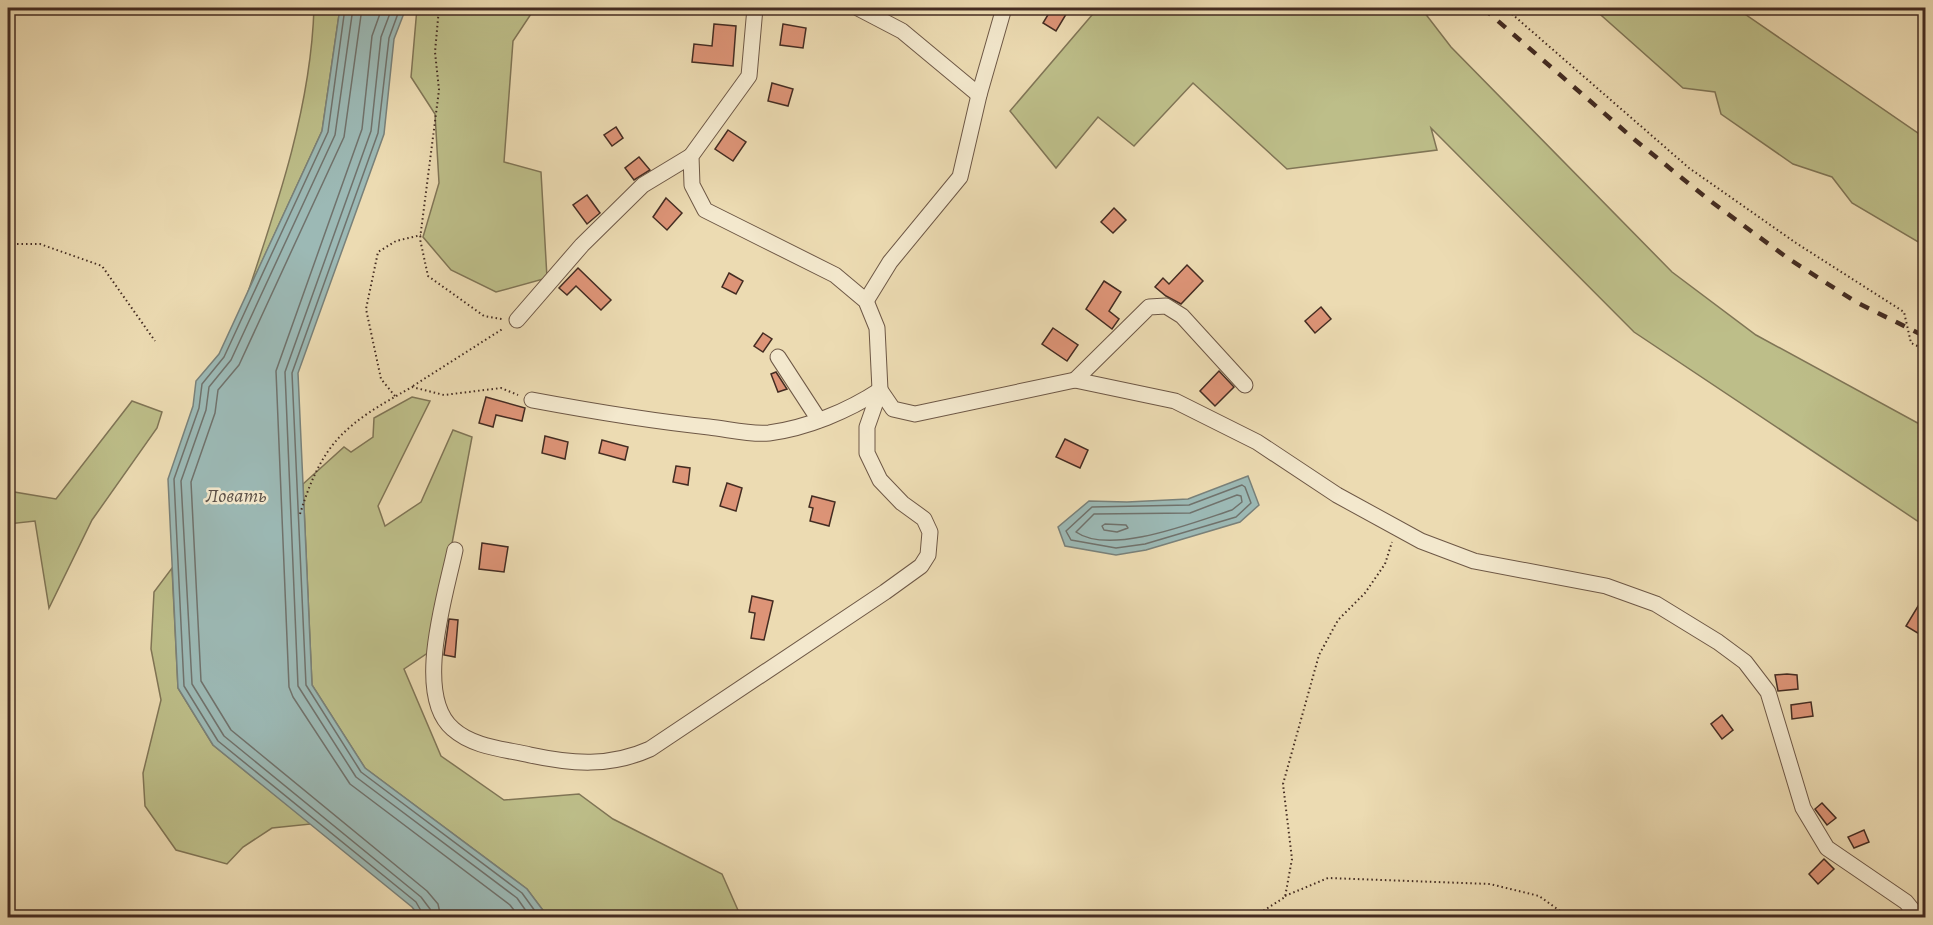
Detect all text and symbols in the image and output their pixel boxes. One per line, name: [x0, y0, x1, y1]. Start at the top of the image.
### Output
water label: Ловать: [205, 482, 266, 509]

